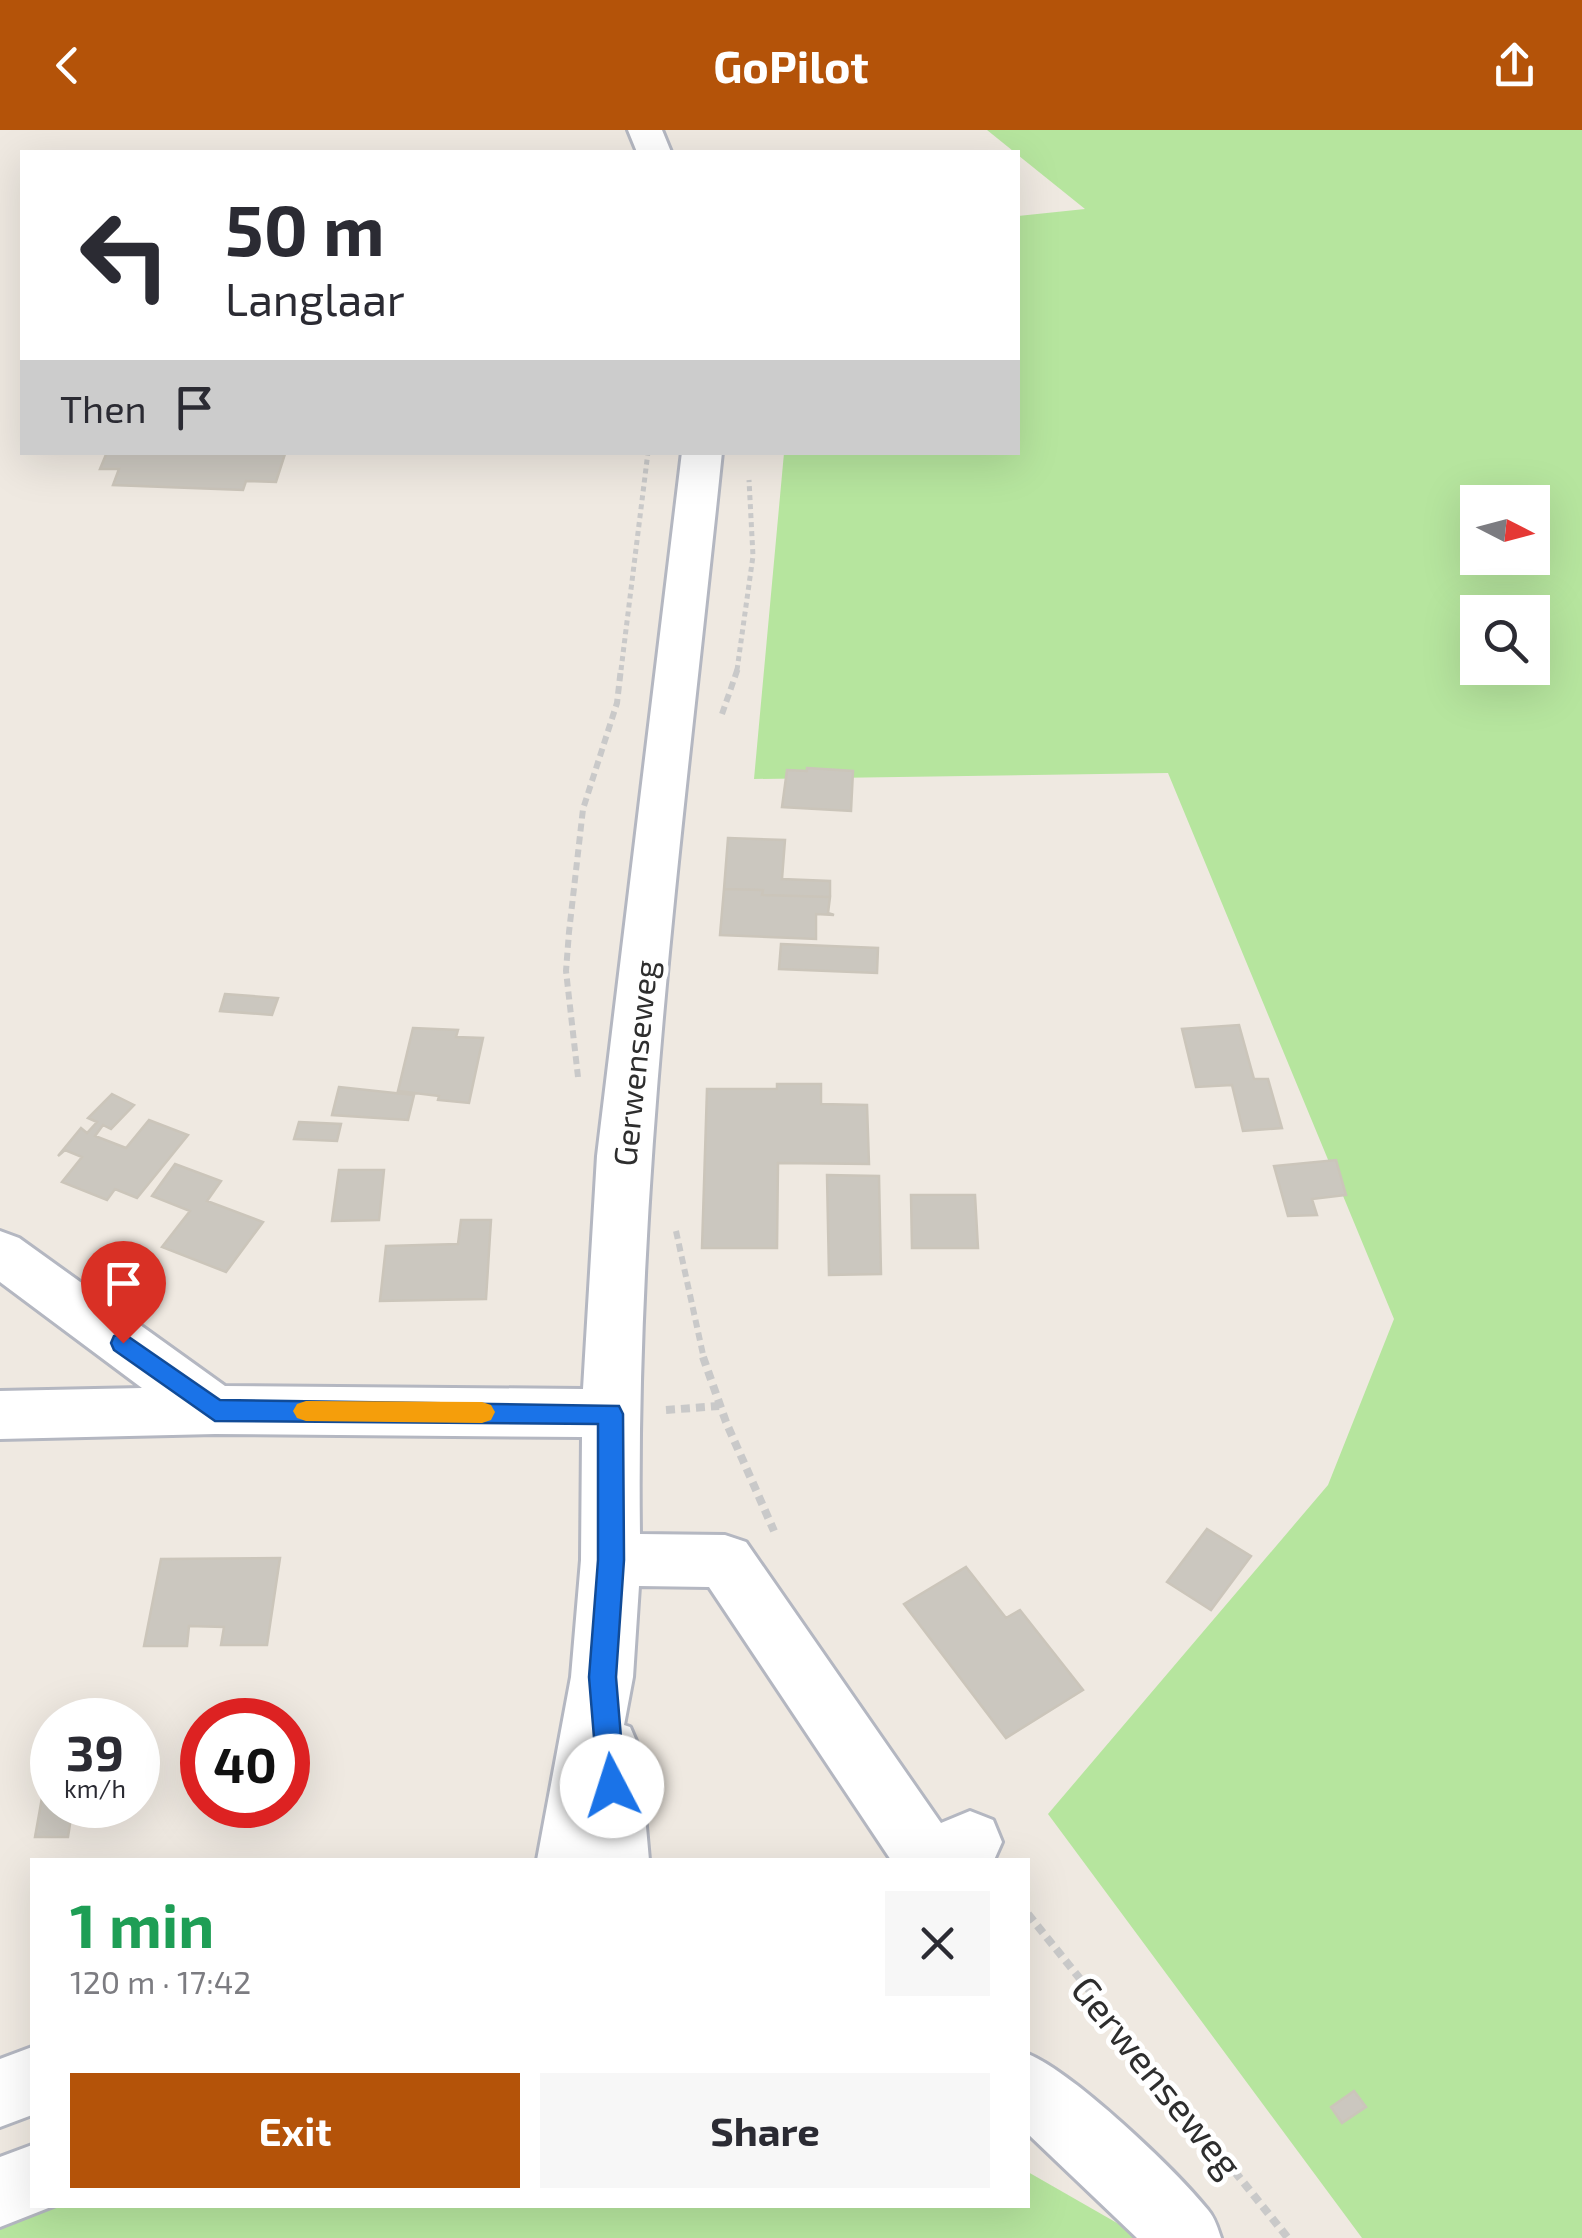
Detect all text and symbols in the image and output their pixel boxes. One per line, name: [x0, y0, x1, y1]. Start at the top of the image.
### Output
icon: back: [40, 38, 95, 93]
text: GoPilot: [713, 38, 869, 92]
icon: share: [1487, 38, 1542, 93]
text: 50 m: [225, 186, 385, 270]
icon: left: [60, 190, 190, 320]
text: Langlaar: [225, 271, 405, 325]
icon: arrive: [167, 380, 222, 435]
text: Then: [60, 385, 147, 431]
north arrow: [1460, 485, 1550, 575]
map controls: [1460, 485, 1550, 685]
button: search: [1460, 595, 1550, 685]
street label: Gerwenseweg: [604, 958, 664, 1168]
pin: [81, 1241, 166, 1344]
icon: arrive: [96, 1256, 151, 1311]
speed limit sign: 40: [180, 1698, 310, 1828]
text: 39: [66, 1721, 124, 1781]
position arrow: [560, 1734, 664, 1838]
text: km/h: [64, 1773, 126, 1803]
text: 1 min: [70, 1888, 214, 1960]
button: close: [885, 1891, 990, 1996]
text: 120 m · 17:42: [70, 1962, 251, 2000]
street label: Gerwenseweg: [1063, 1966, 1253, 2186]
button: Exit: [70, 2073, 520, 2188]
button: Share: [540, 2073, 990, 2188]

